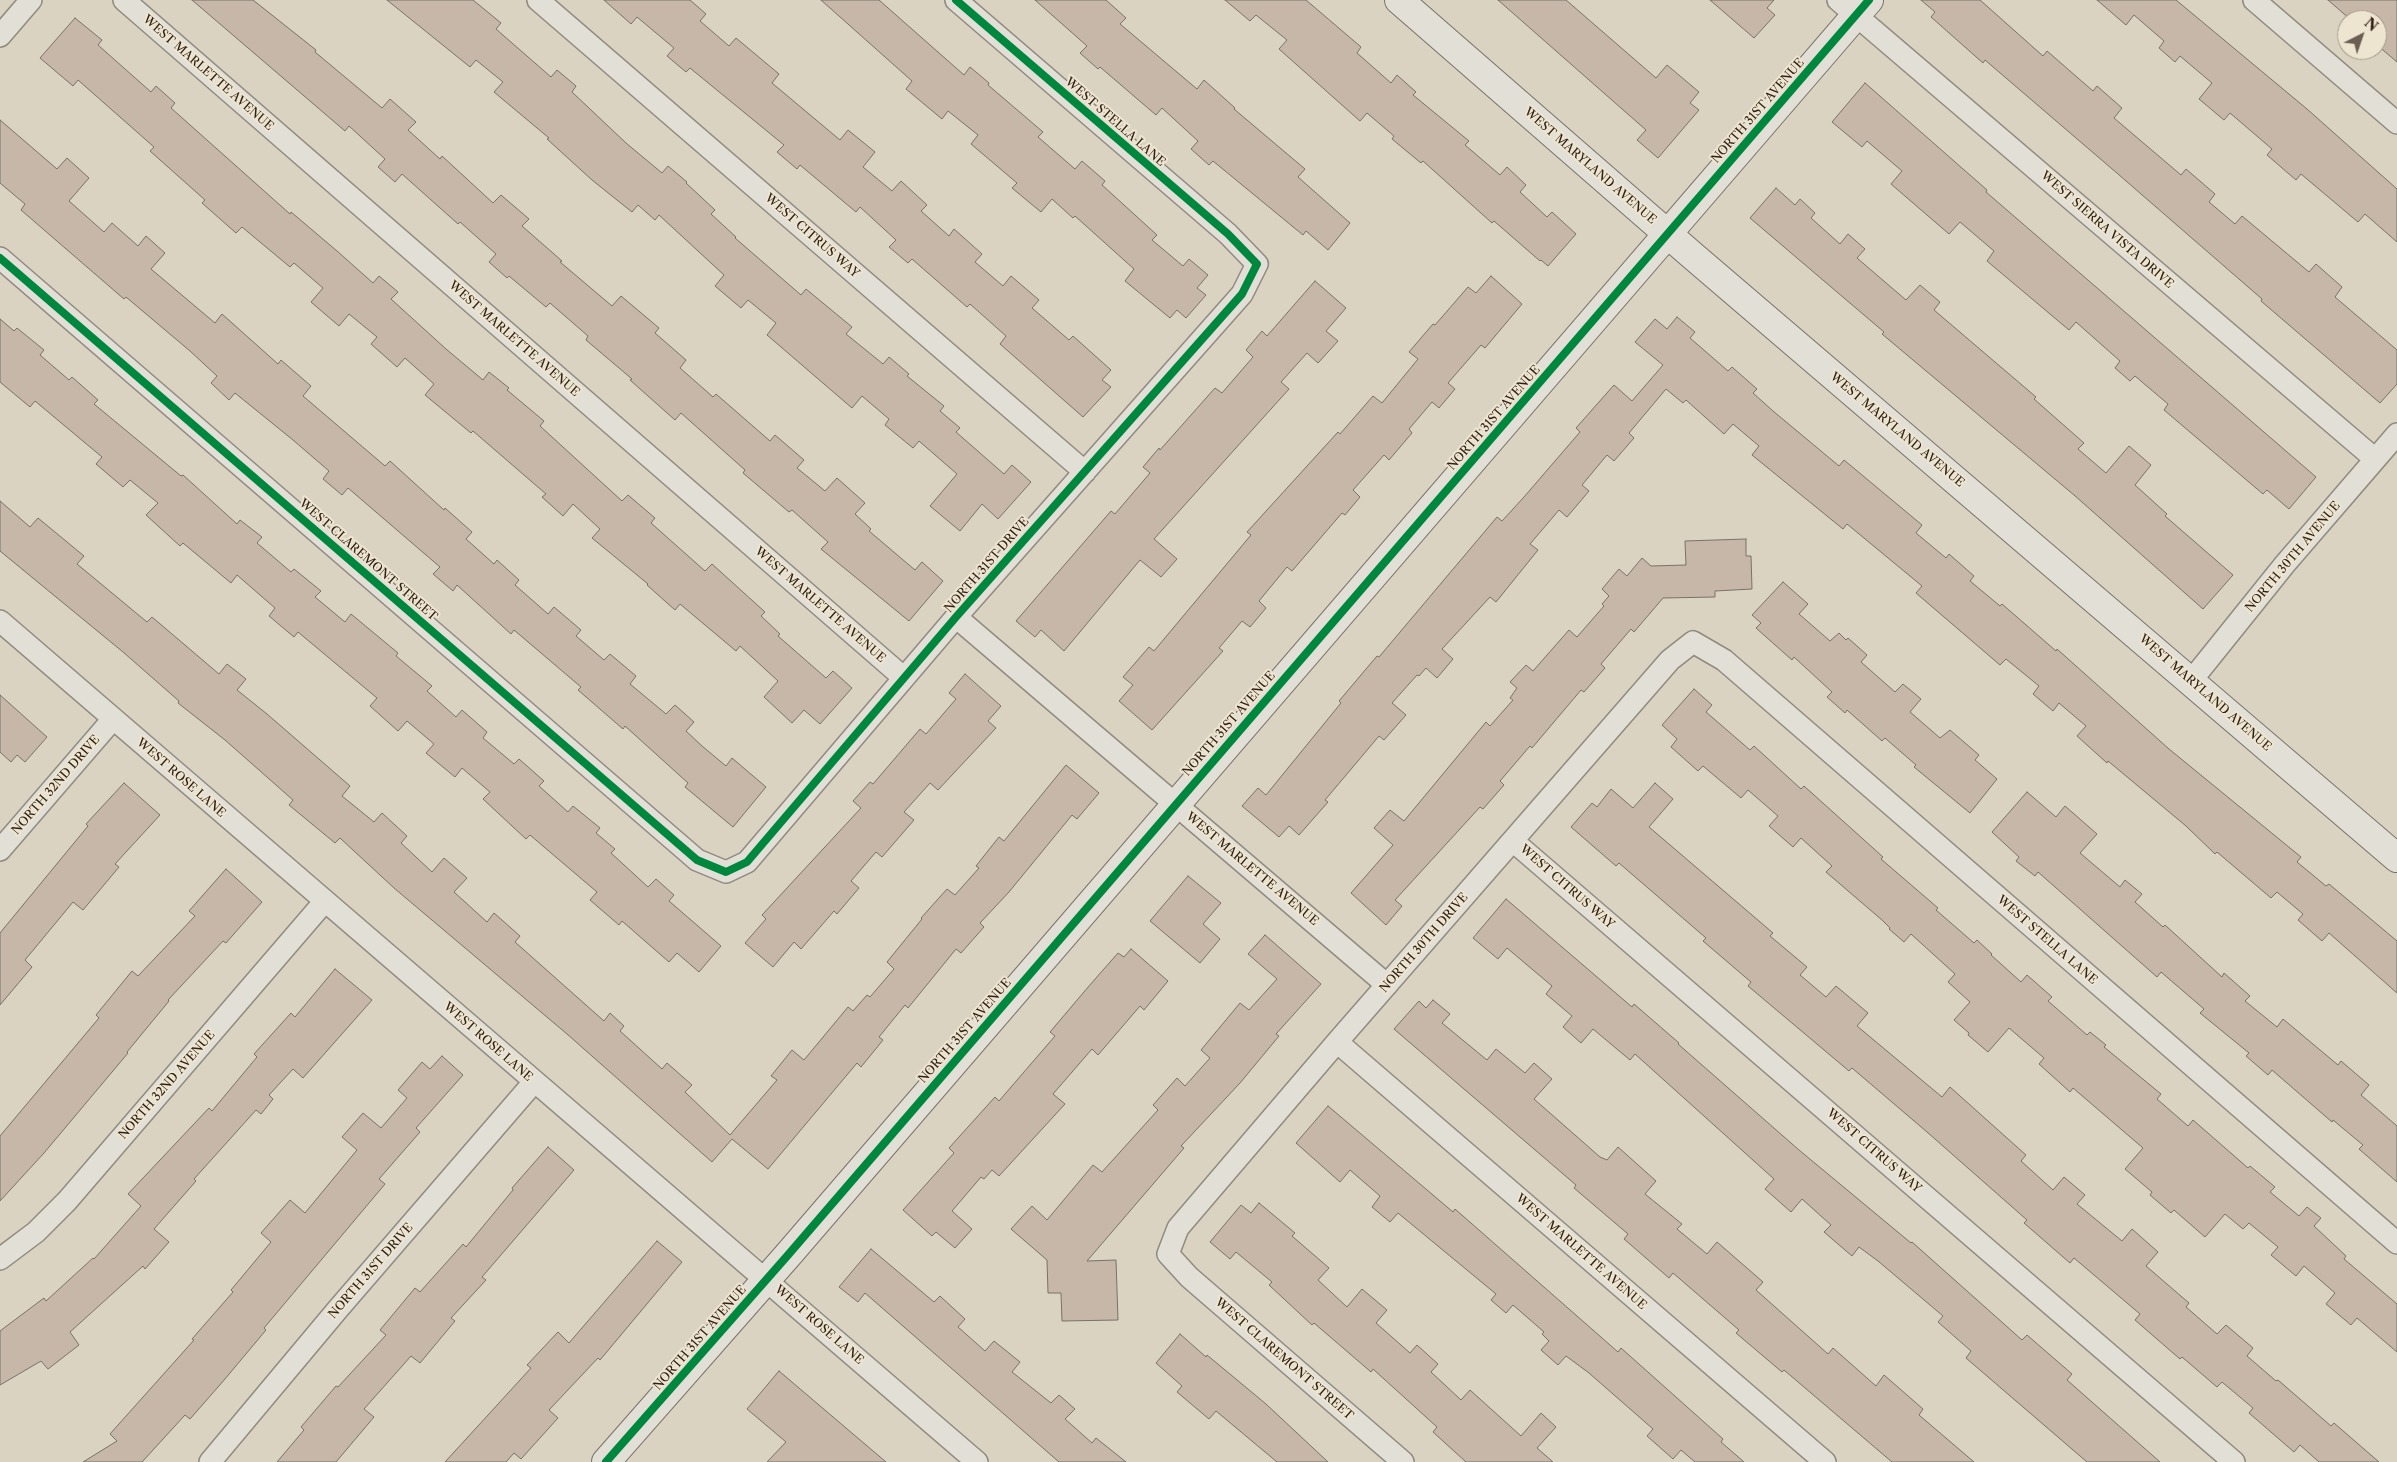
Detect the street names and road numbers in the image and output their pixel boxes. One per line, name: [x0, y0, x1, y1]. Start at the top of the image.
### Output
street label: WEST MARLETTE AVENUE: [140, 12, 276, 134]
street label: NORTH 31ST AVENUE: [1709, 56, 1807, 166]
street label: WEST STELLA LANE: [1062, 75, 1168, 169]
street label: WEST MARYLAND AVENUE: [1521, 105, 1659, 227]
street label: WEST SIERRA VISTA DRIVE: [2038, 169, 2176, 291]
street label: WEST CITRUS WAY: [762, 191, 862, 281]
street label: WEST MARLETTE AVENUE: [446, 278, 582, 400]
street label: NORTH 31ST AVENUE: [1445, 363, 1543, 473]
street label: WEST MARYLAND AVENUE: [1827, 370, 1967, 490]
street label: WEST CLAREMONT STREET: [296, 496, 440, 624]
street label: NORTH 30TH AVENUE: [2243, 499, 2343, 615]
street label: NORTH 31ST DRIVE: [942, 514, 1032, 616]
street label: WEST MARLETTE AVENUE: [752, 544, 888, 666]
street label: WEST MARYLAND AVENUE: [2136, 632, 2274, 754]
street label: NORTH 31ST AVENUE: [1180, 669, 1278, 779]
street label: NORTH 32ND DRIVE: [9, 732, 103, 838]
street label: WEST ROSE LANE: [134, 735, 228, 821]
street label: WEST MARLETTE AVENUE: [1183, 809, 1321, 929]
street label: WEST CITRUS WAY: [1517, 842, 1617, 932]
street label: NORTH 30TH DRIVE: [1377, 890, 1471, 996]
street label: WEST STELLA LANE: [1994, 893, 2100, 987]
street label: NORTH 31ST AVENUE: [916, 976, 1014, 1086]
street label: WEST ROSE LANE: [441, 999, 535, 1085]
street label: NORTH 32ND AVENUE: [116, 1028, 218, 1142]
street label: WEST CITRUS WAY: [1824, 1106, 1924, 1196]
street label: WEST MARLETTE AVENUE: [1513, 1191, 1649, 1313]
street label: NORTH 31ST DRIVE: [326, 1220, 416, 1322]
street label: WEST ROSE LANE: [772, 1282, 866, 1368]
street label: NORTH 31ST AVENUE: [651, 1283, 749, 1393]
street label: WEST CLAREMONT STREET: [1212, 1295, 1356, 1423]

